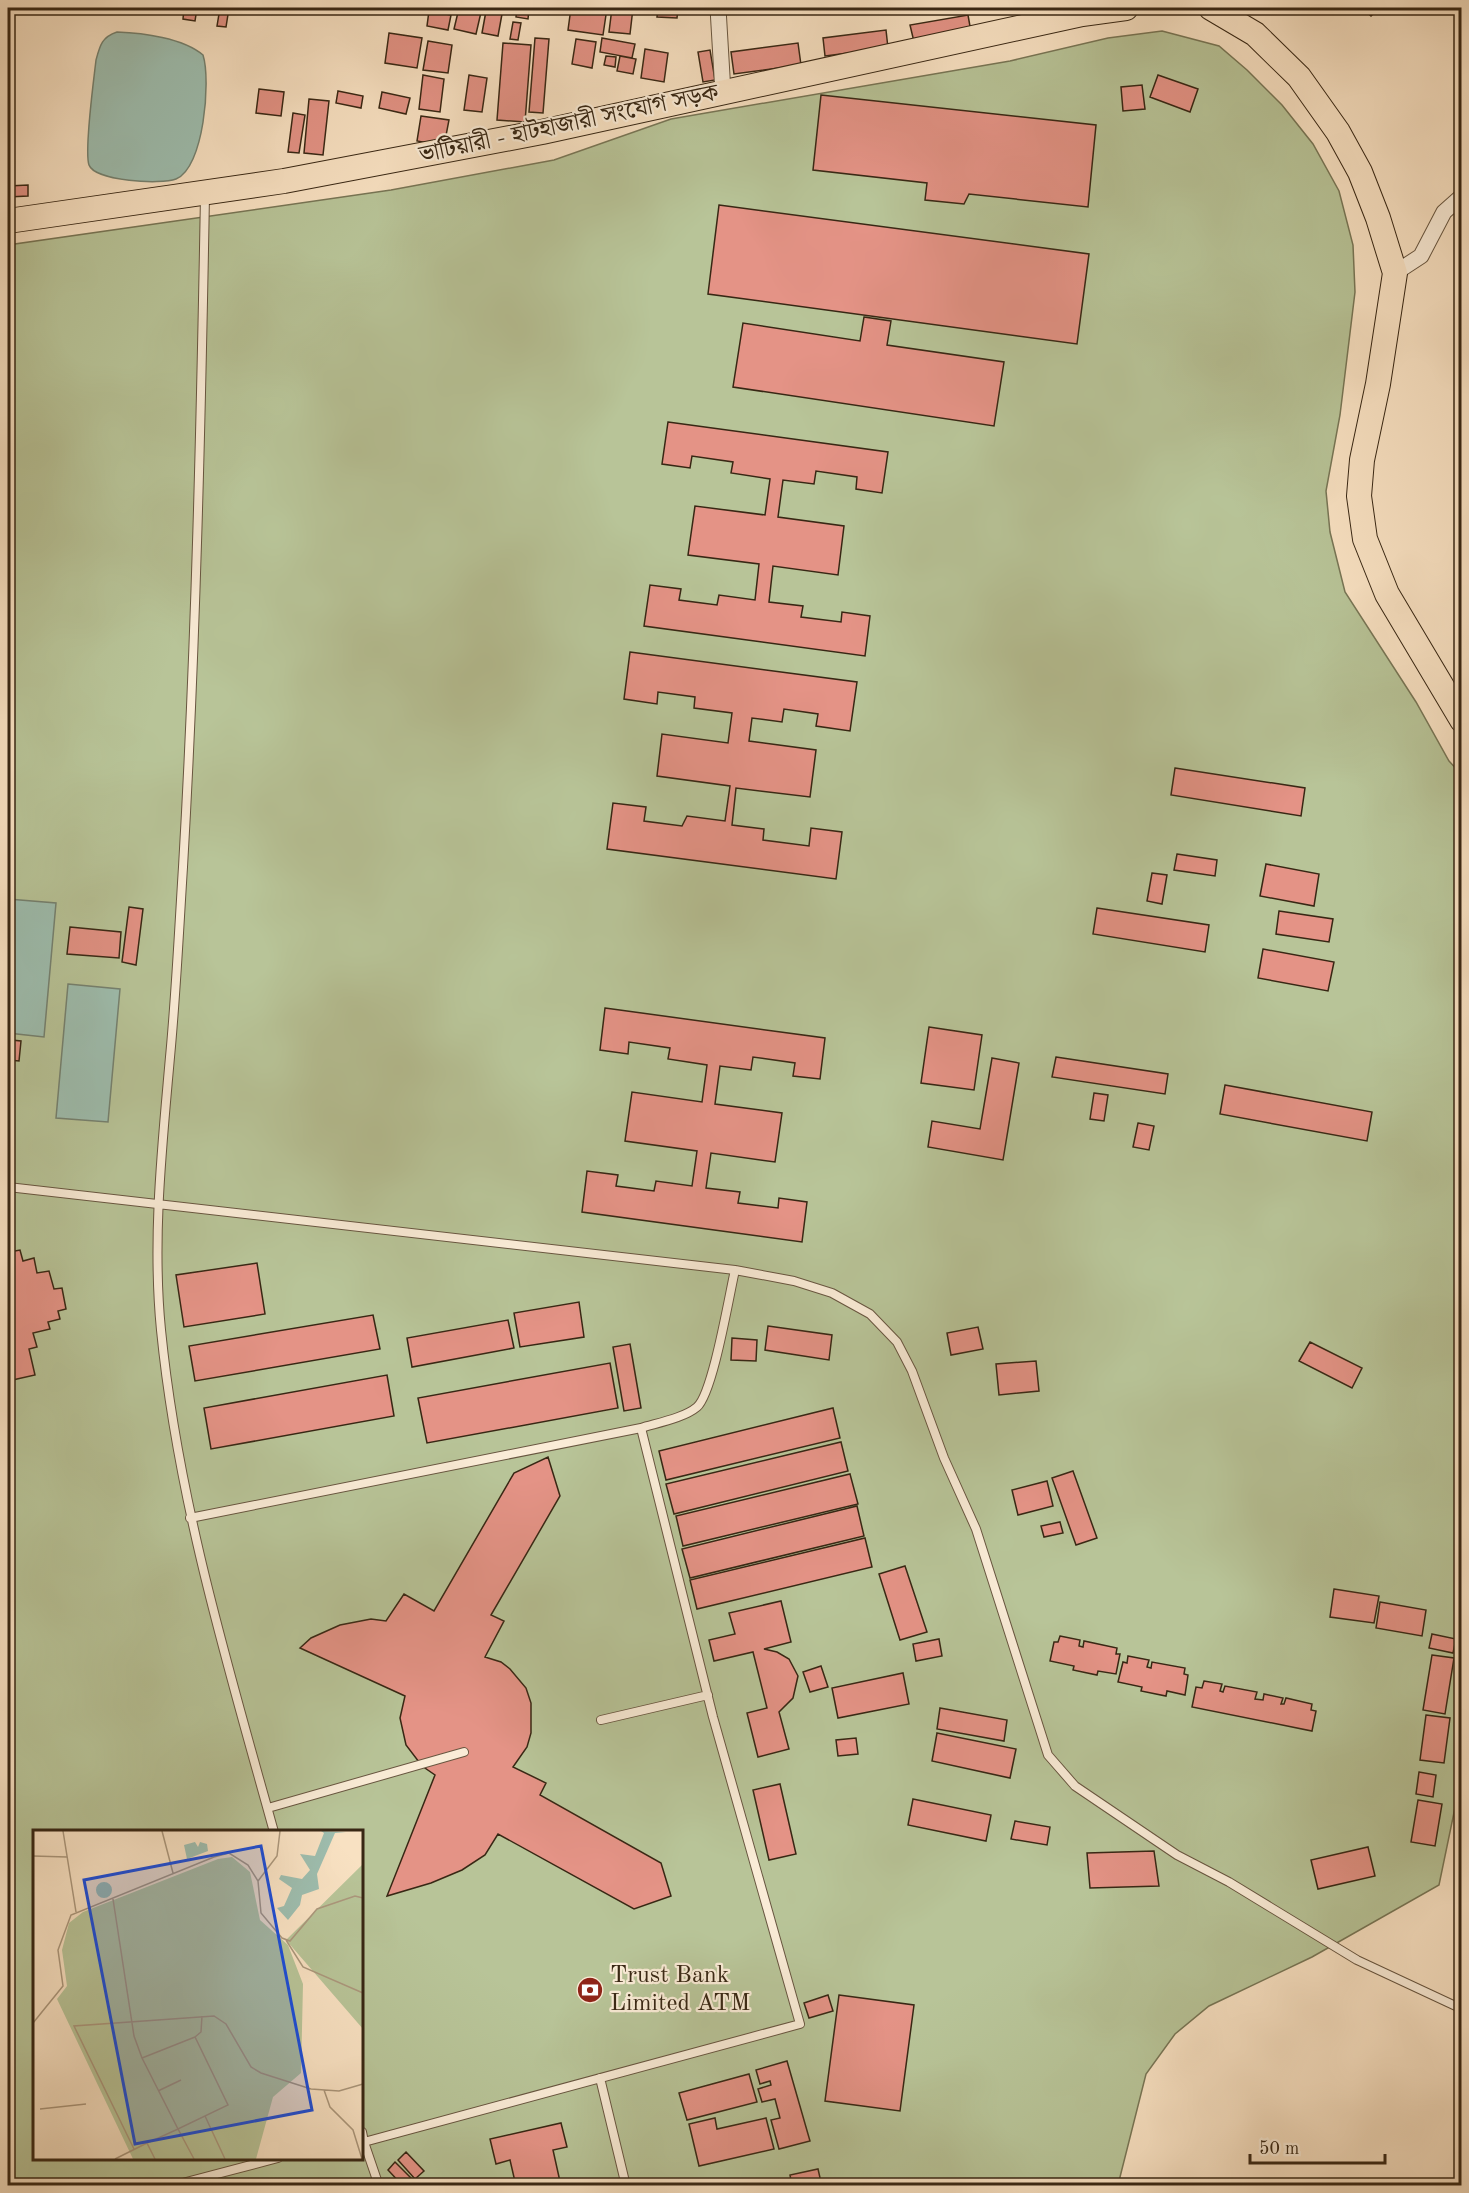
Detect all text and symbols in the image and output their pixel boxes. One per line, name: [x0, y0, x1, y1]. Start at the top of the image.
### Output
street label: ভাটিয়ারী - হাটহাজারী সংযোগ সড়ক: [415, 76, 722, 169]
inset map: [33, 1830, 363, 2160]
place label: Trust Bank Limited ATM: [610, 1964, 750, 2016]
bank icon: Trust Bank Limited ATM: [575, 1975, 605, 2005]
scale bar: [1250, 2127, 1385, 2165]
text: 50 m: [1259, 2140, 1299, 2158]

